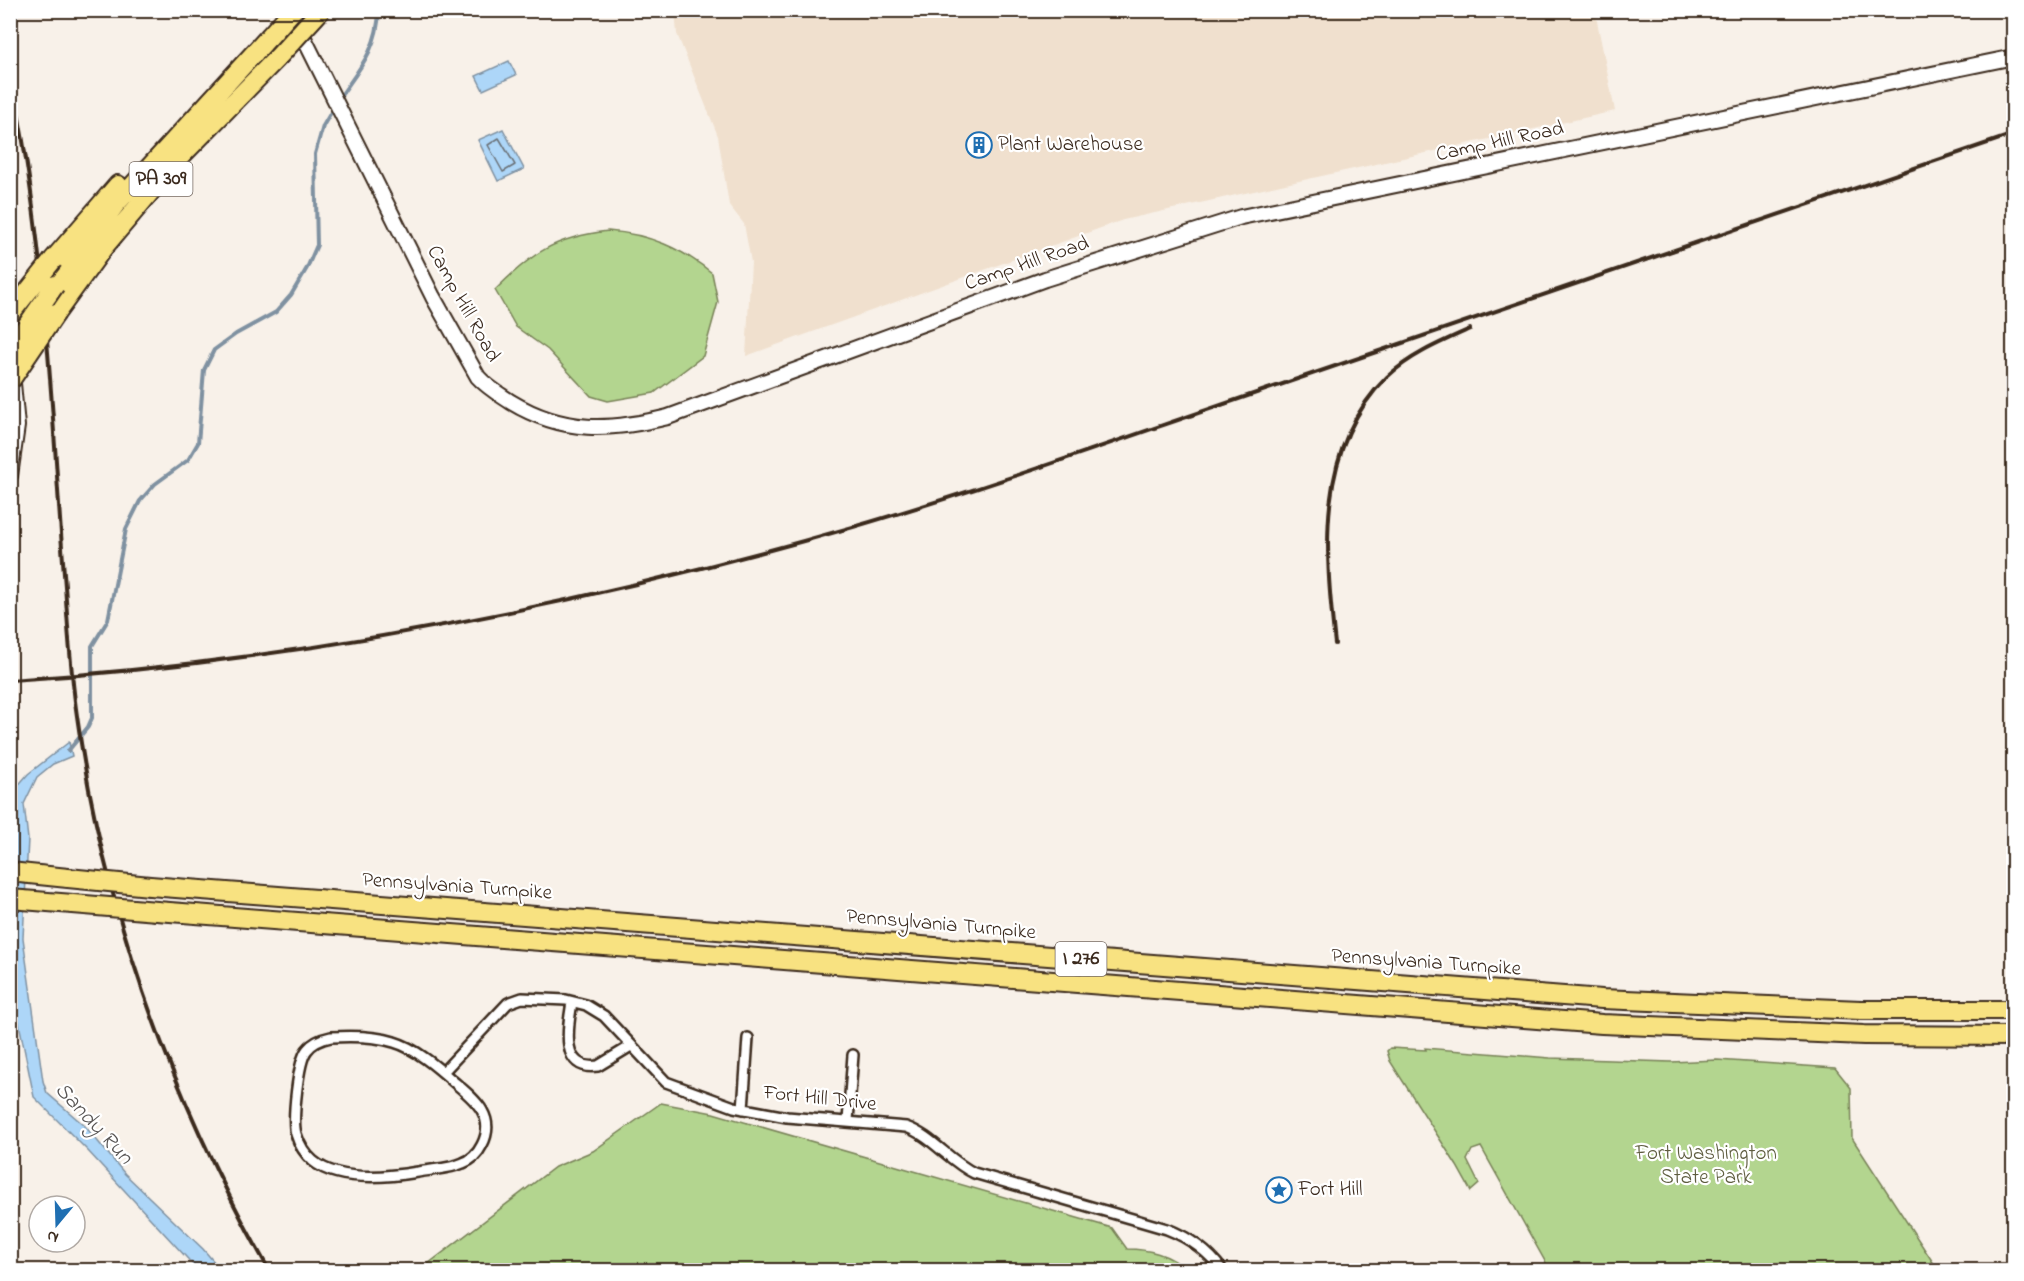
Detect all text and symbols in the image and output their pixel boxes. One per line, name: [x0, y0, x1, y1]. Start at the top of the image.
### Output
street label: Camp Hill Road: [1433, 114, 1567, 170]
building icon: Plant Warehouse: [964, 130, 994, 160]
place label: Plant Warehouse: [998, 130, 1143, 160]
road number: PA 309: [130, 162, 192, 196]
street label: Camp Hill Road: [961, 229, 1093, 299]
street label: Camp Hill Road: [418, 240, 508, 368]
street label: Pennsylvania Turnpike: [361, 865, 554, 911]
street label: Pennsylvania Turnpike: [845, 902, 1038, 950]
street label: Pennsylvania Turnpike: [1330, 941, 1523, 987]
road number: I 276: [1056, 942, 1106, 976]
water label: Sandy Run: [46, 1076, 140, 1173]
street label: Fort Hill Drive: [761, 1078, 879, 1120]
park label: Fort Washington State Park: [1634, 1139, 1777, 1193]
place icon: Fort Hill: [1264, 1175, 1294, 1205]
place label: Fort Hill: [1297, 1175, 1363, 1205]
north arrow: [27, 1194, 87, 1254]
text: N: [44, 1223, 62, 1249]

